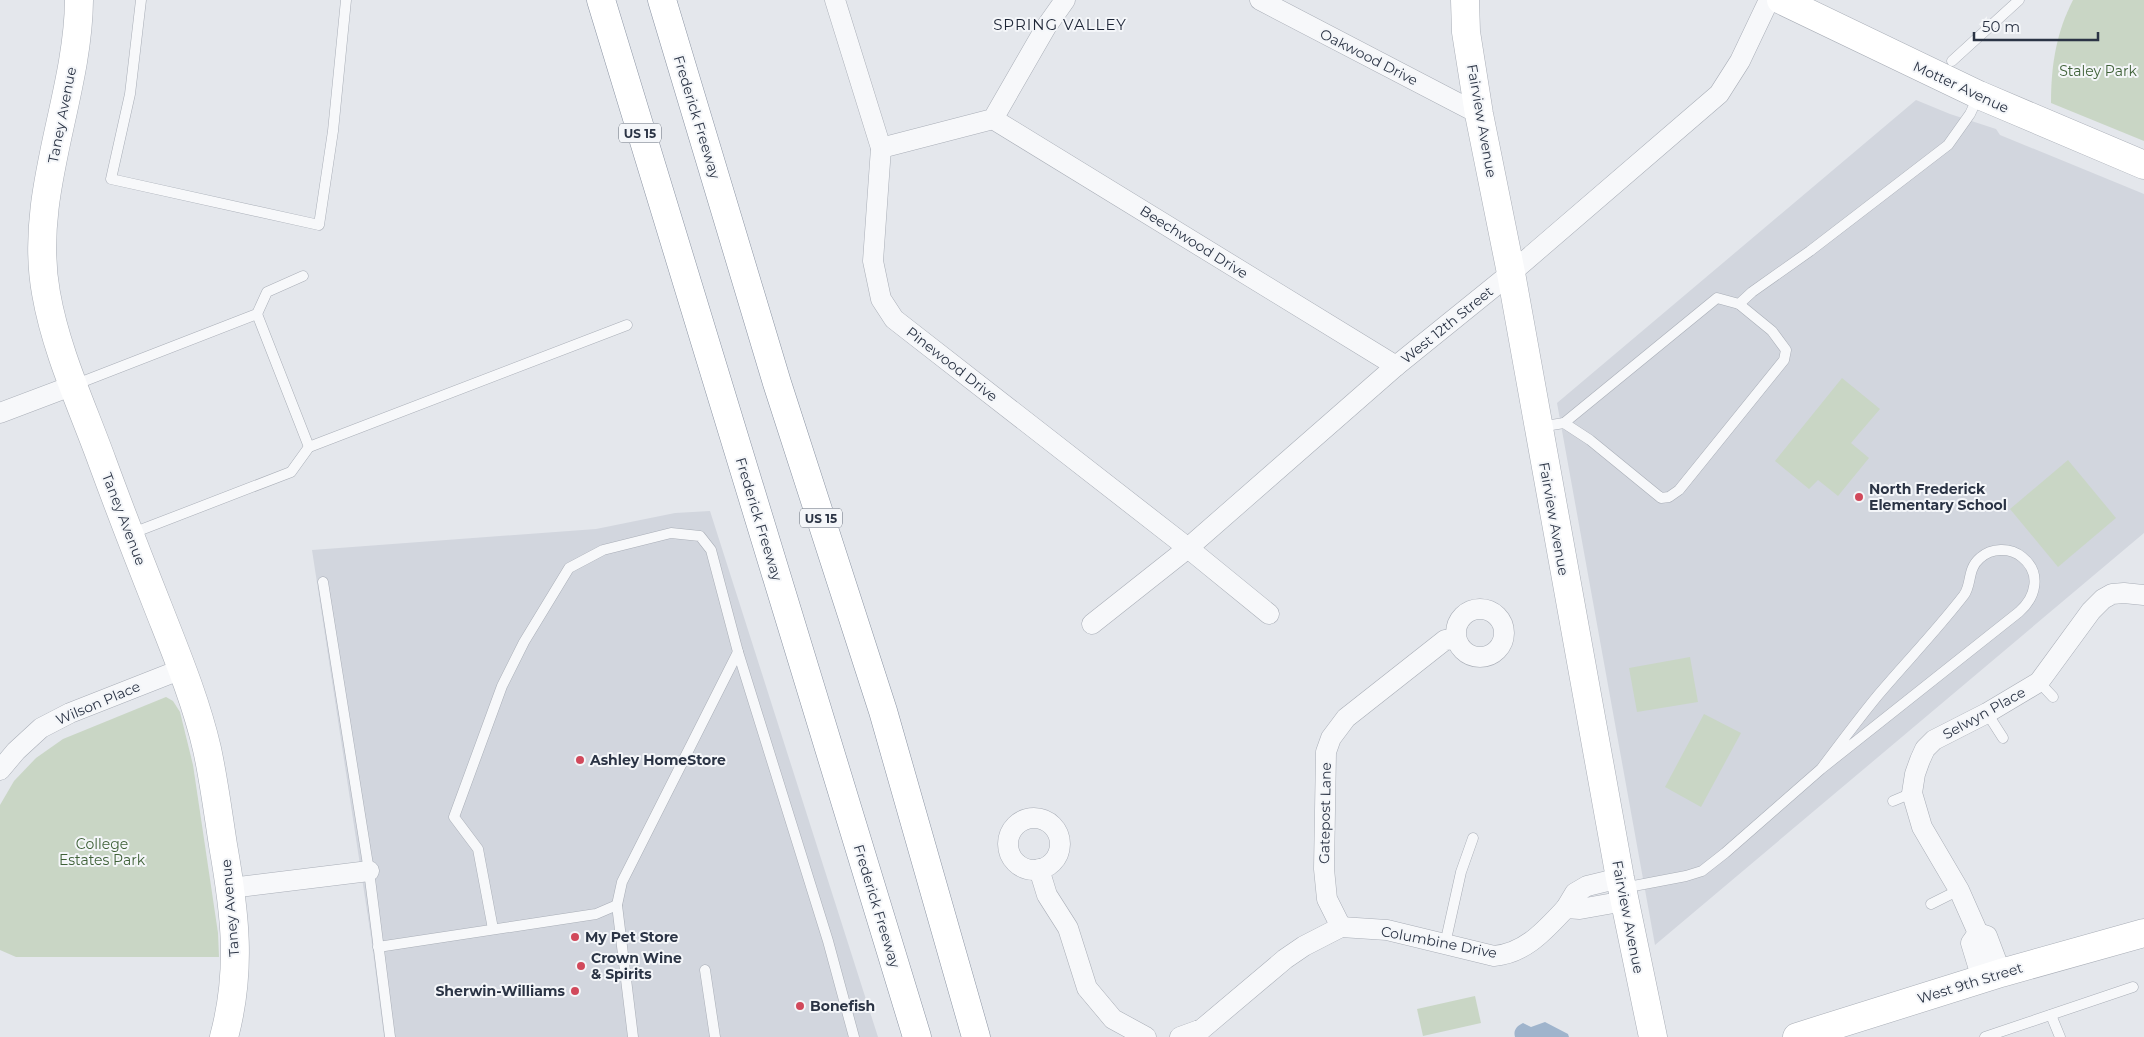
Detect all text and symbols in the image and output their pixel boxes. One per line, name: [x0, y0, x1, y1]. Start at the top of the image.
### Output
scale bar: [1974, 10, 2098, 42]
district label: SPRING VALLEY: [993, 15, 1127, 34]
text: 50 m: [1982, 17, 2020, 36]
street label: Oakwood Drive: [1317, 25, 1421, 89]
street label: Frederick Freeway: [670, 53, 724, 181]
street label: Motter Avenue: [1910, 57, 2012, 117]
park label: Staley Park: [2059, 62, 2137, 80]
street label: Fairview Avenue: [1463, 63, 1501, 179]
street label: Taney Avenue: [44, 65, 80, 165]
road number: US 15: [619, 124, 661, 142]
street label: Beechwood Drive: [1137, 201, 1251, 283]
street label: West 12th Street: [1397, 282, 1497, 368]
street label: Pinewood Drive: [903, 323, 1001, 405]
street label: Frederick Freeway: [732, 455, 786, 583]
street label: Fairview Avenue: [1535, 461, 1573, 577]
street label: Taney Avenue: [98, 470, 150, 568]
place label: North Frederick Elementary School: [1869, 480, 2007, 514]
marker: North Frederick Elementary School: [1853, 491, 1865, 503]
road number: US 15: [800, 508, 842, 528]
street label: Wilson Place: [53, 677, 143, 729]
street label: Selwyn Place: [1939, 683, 2029, 743]
place label: Ashley HomeStore: [589, 751, 726, 769]
marker: Ashley HomeStore: [574, 754, 586, 766]
street label: Gatepost Lane: [1315, 762, 1335, 864]
park label: College Estates Park: [59, 835, 146, 869]
street label: Frederick Freeway: [850, 842, 904, 970]
street label: Taney Avenue: [217, 858, 243, 958]
street label: Fairview Avenue: [1608, 859, 1648, 975]
street label: Columbine Drive: [1379, 922, 1499, 962]
place label: My Pet Store: [585, 928, 679, 946]
marker: My Pet Store: [569, 931, 581, 943]
place label: Crown Wine & Spirits: [591, 949, 682, 983]
street label: West 9th Street: [1915, 958, 2025, 1008]
marker: Crown Wine & Spirits: [575, 960, 587, 972]
place label: Sherwin-Williams: [435, 982, 566, 1000]
marker: Sherwin-Williams: [569, 985, 581, 997]
place label: Bonefish: [810, 997, 875, 1015]
marker: Bonefish: [794, 1000, 806, 1012]

